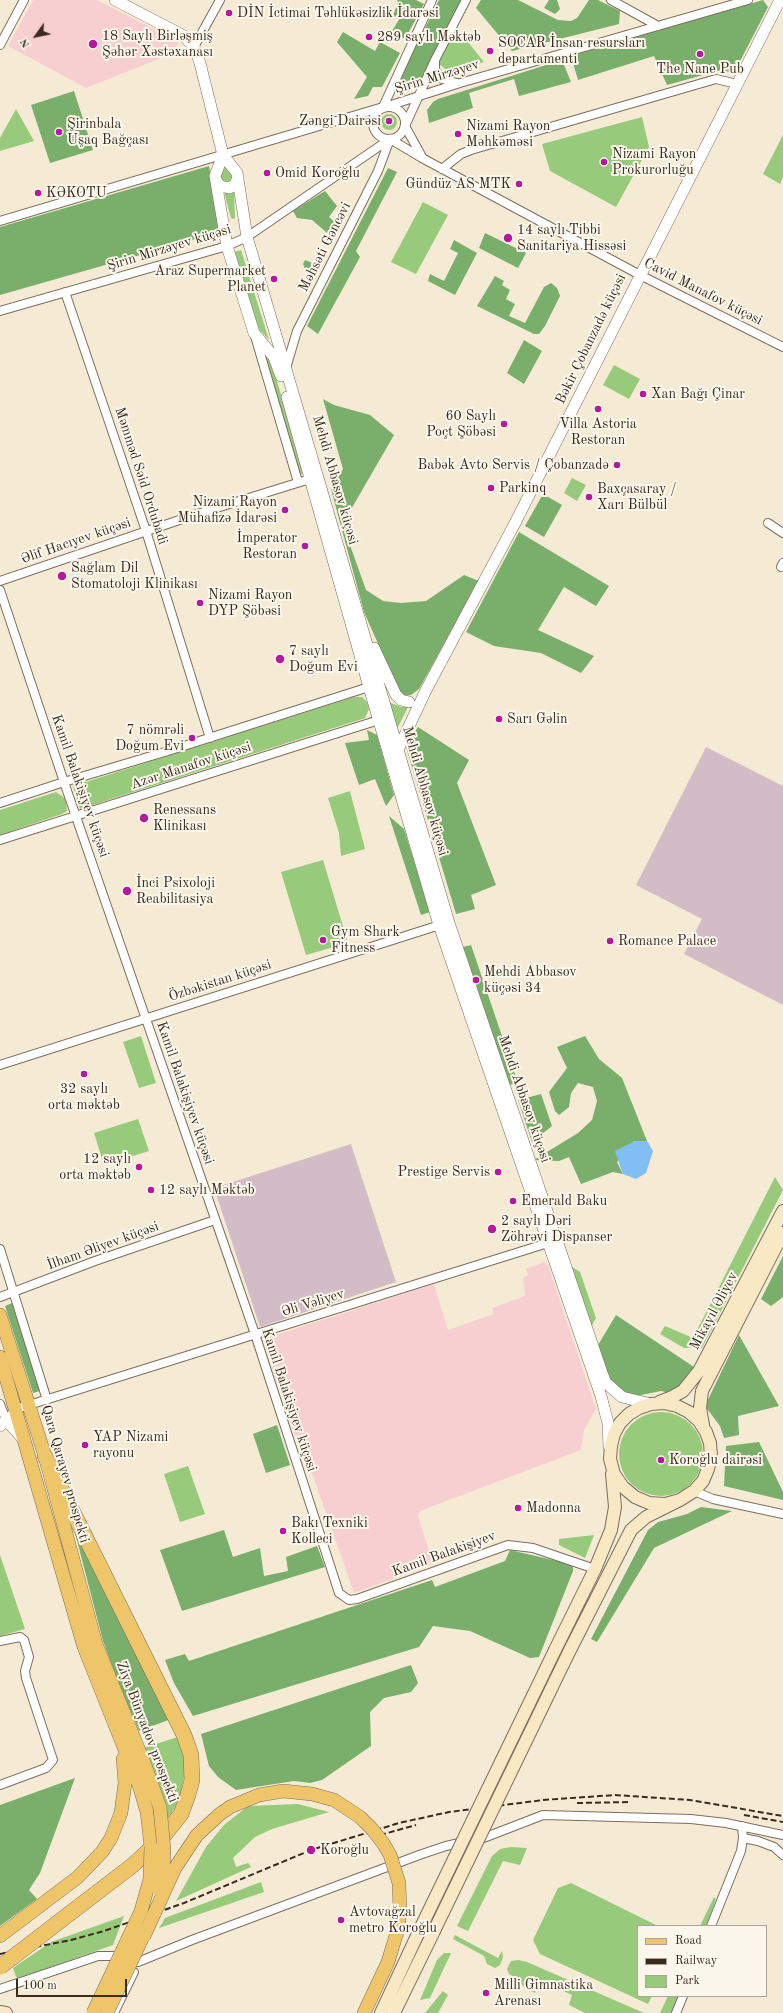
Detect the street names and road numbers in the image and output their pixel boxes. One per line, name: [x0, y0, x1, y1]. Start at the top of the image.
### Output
street label: Şirin Mirzəyev: [393, 56, 481, 98]
street label: Məhsəti Gəncəvi: [295, 199, 355, 295]
street label: Şirin Mirzəyev küçəsi: [105, 221, 233, 275]
street label: Cavid Manafov küçəsi: [641, 255, 765, 329]
street label: Bəkir Çobanzadə küçəsi: [552, 271, 630, 407]
street label: Məmməd Səid Ordubadi: [111, 405, 171, 547]
street label: Mehdi Abbasov küçəsi: [309, 413, 361, 547]
street label: Əlif Hacıyev küçəsi: [19, 514, 133, 568]
street label: Kamil Balakişiyev küçəsi: [48, 712, 112, 860]
street label: Mehdi Abbasov küçəsi: [399, 724, 451, 858]
street label: Azər Manafov küçəsi: [129, 739, 253, 793]
street label: Özbəkistan küçəsi: [166, 956, 274, 1006]
street label: Kamil Balakişiyev küçəsi: [153, 1019, 217, 1167]
street label: Mehdi Abbasov küçəsi: [494, 1033, 554, 1165]
street label: İlham Əliyev küçəsi: [45, 1218, 161, 1274]
street label: Mikayıl Əliyev: [686, 1269, 742, 1353]
street label: Əli Vəliyev: [279, 1285, 347, 1321]
street label: Kamil Balakişiyev küçəsi: [258, 1326, 320, 1474]
street label: Qara Qarayev prospekti: [37, 1403, 93, 1545]
street label: Kamil Balakişiyev: [390, 1527, 498, 1581]
street label: Ziya Bünyadov prospekti: [112, 1659, 182, 1805]

